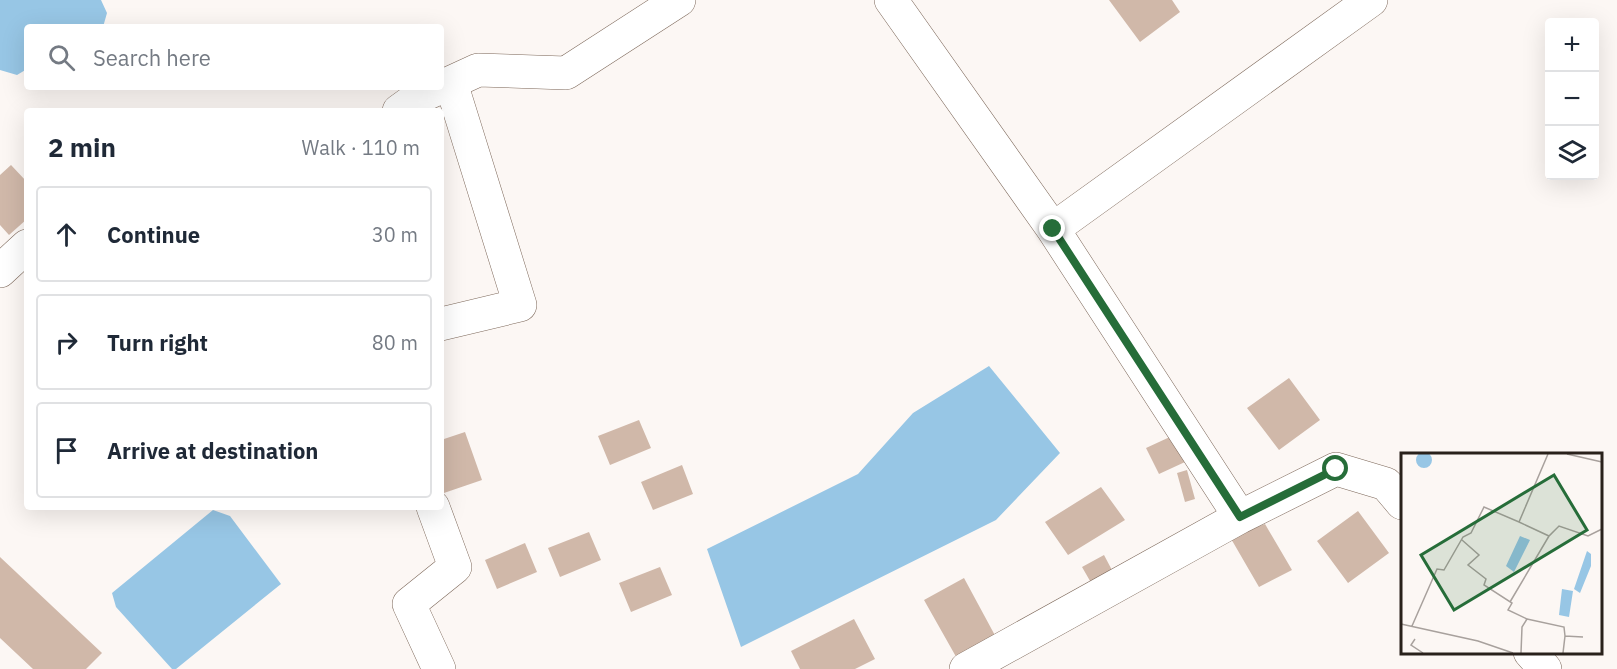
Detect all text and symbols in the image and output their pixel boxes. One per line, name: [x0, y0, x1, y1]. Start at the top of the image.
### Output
map controls: [1545, 18, 1599, 180]
button: +: [1545, 18, 1599, 72]
search box: [24, 24, 444, 90]
icon: search: [45, 41, 78, 74]
text: Search here: [93, 43, 211, 72]
button: −: [1545, 72, 1599, 126]
button: layers: [1545, 126, 1599, 180]
text: 2 min: [48, 130, 116, 164]
text: Walk · 110 m: [302, 134, 420, 161]
route end: [1039, 215, 1065, 241]
icon: ahead: [50, 218, 83, 251]
text: Continue: [107, 220, 200, 249]
text: 30 m: [372, 221, 418, 248]
icon: right: [50, 326, 83, 359]
text: Turn right: [107, 328, 208, 357]
text: 80 m: [372, 329, 418, 356]
icon: arrive: [50, 434, 83, 467]
text: Arrive at destination: [107, 436, 318, 465]
inset map: [1401, 453, 1602, 654]
route start: [1322, 455, 1348, 481]

